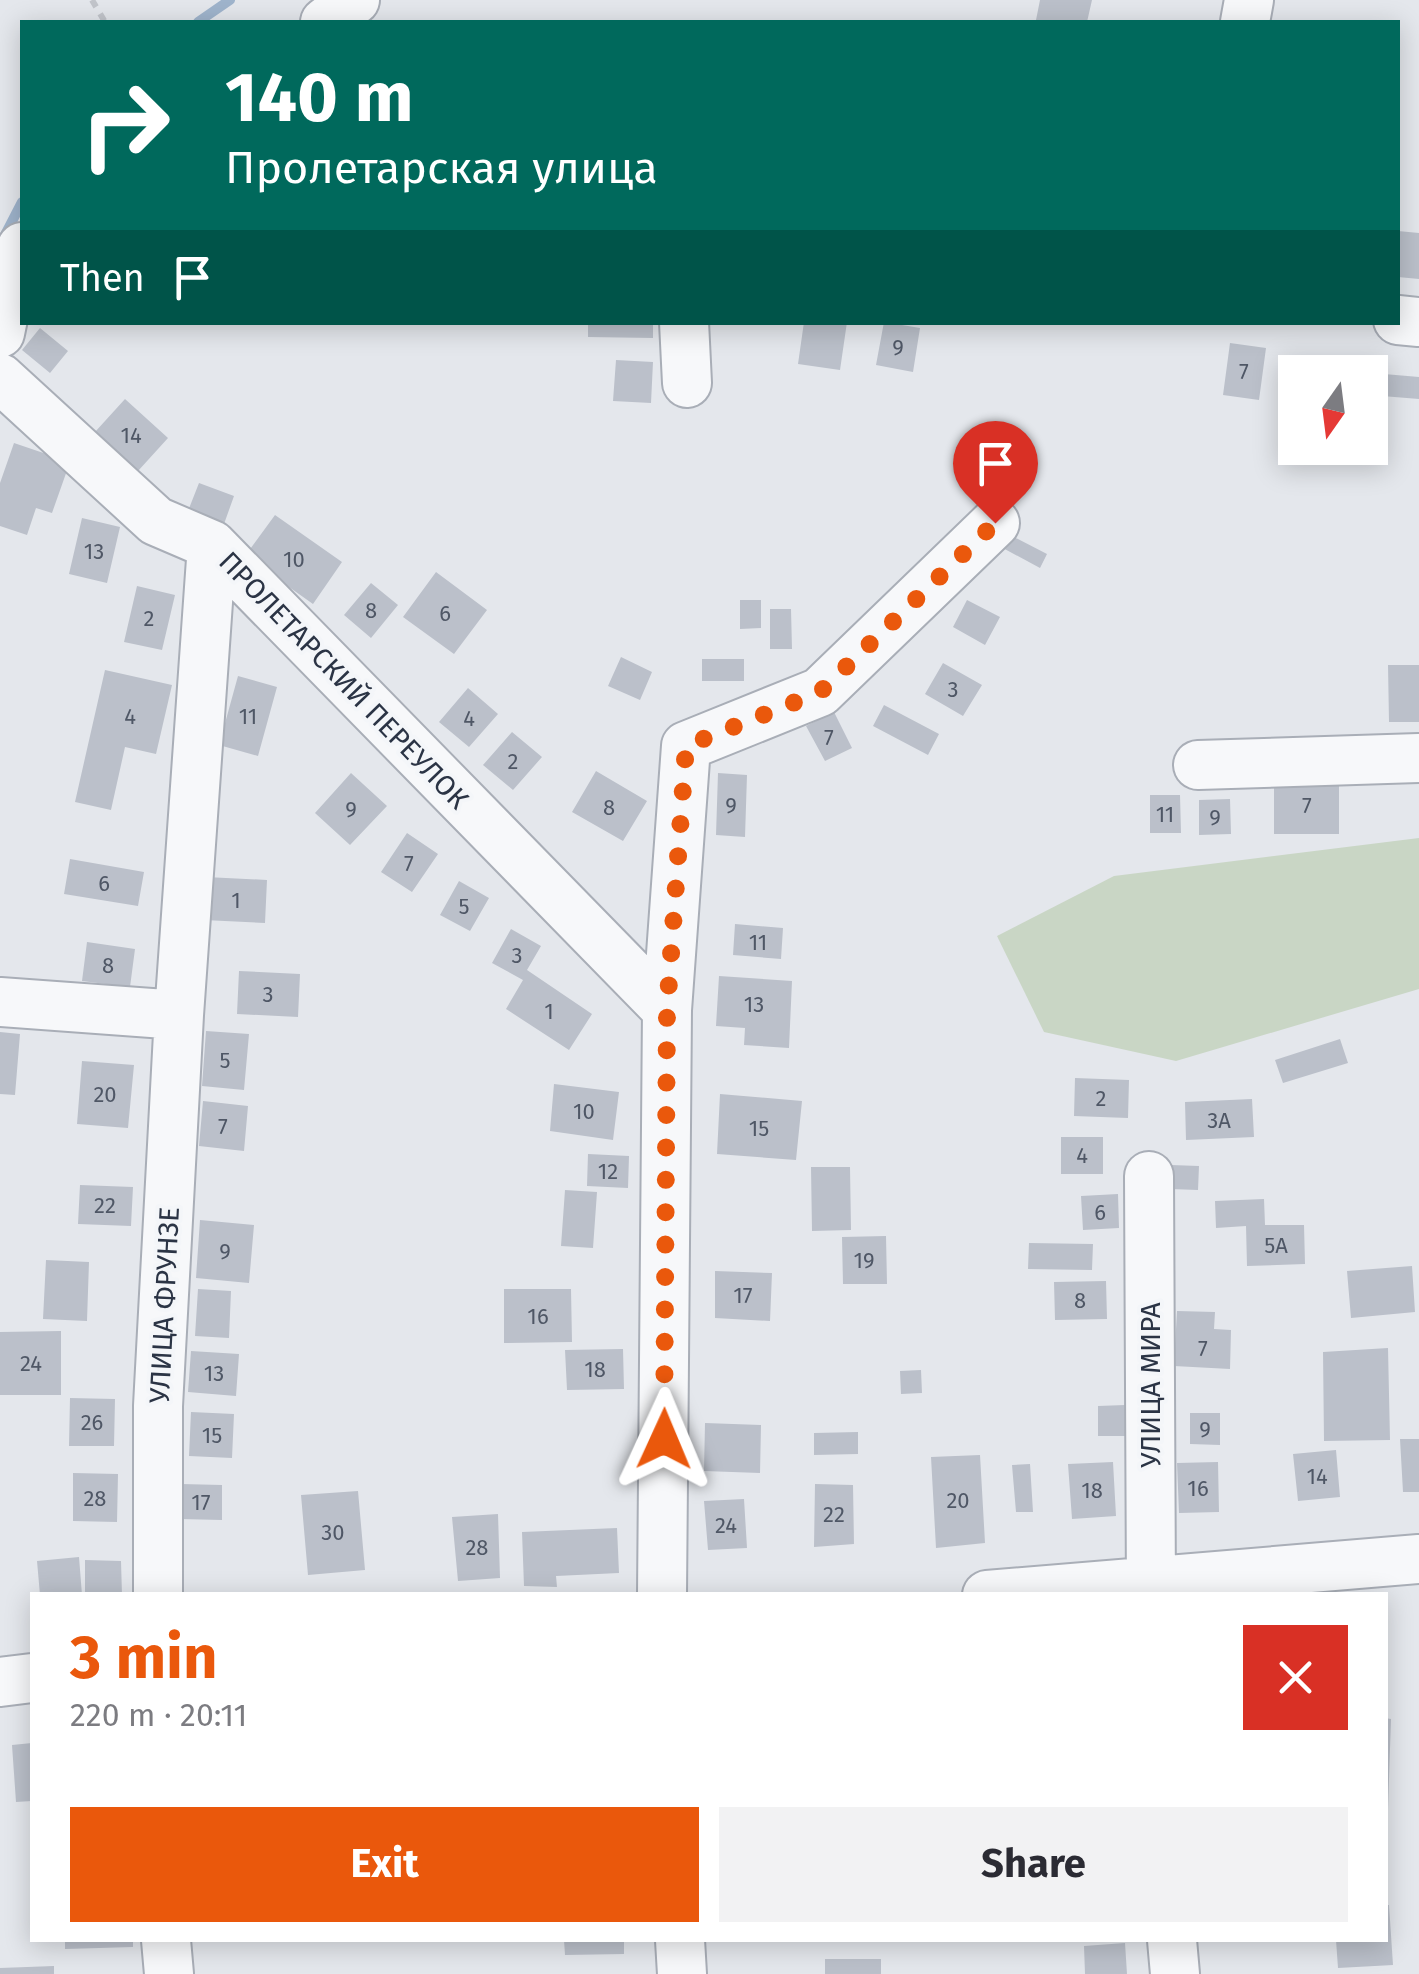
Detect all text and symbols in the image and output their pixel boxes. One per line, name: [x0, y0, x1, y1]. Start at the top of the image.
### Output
text: 140 m: [225, 56, 414, 140]
icon: right: [60, 60, 190, 190]
text: Пролетарская улица: [225, 141, 658, 195]
icon: arrive: [165, 250, 220, 305]
text: Then: [60, 255, 145, 301]
house number: 9: [892, 334, 904, 361]
north arrow: [1278, 355, 1388, 465]
map controls: [1278, 355, 1388, 465]
house number: 7: [1239, 358, 1249, 385]
pin: [953, 421, 1038, 524]
house number: 14: [120, 422, 142, 449]
icon: arrive: [968, 436, 1023, 491]
house number: 13: [84, 538, 104, 565]
street label: ПРОЛЕТАРСКИЙ ПЕРЕУЛОК: [212, 545, 476, 816]
house number: 10: [283, 546, 305, 573]
house number: 8: [365, 597, 377, 624]
house number: 6: [439, 600, 451, 627]
house number: 2: [144, 605, 154, 632]
house number: 3: [948, 676, 958, 703]
house number: 4: [124, 703, 136, 730]
house number: 11: [239, 703, 257, 730]
house number: 4: [463, 705, 475, 732]
house number: 7: [824, 724, 834, 751]
house number: 2: [508, 748, 518, 775]
house number: 9: [725, 792, 737, 819]
house number: 7: [1302, 792, 1312, 819]
house number: 8: [603, 794, 615, 821]
house number: 9: [345, 796, 357, 823]
house number: 11: [1156, 801, 1174, 828]
house number: 9: [1209, 804, 1221, 831]
house number: 7: [404, 850, 414, 877]
house number: 6: [98, 870, 110, 897]
house number: 1: [231, 887, 241, 914]
house number: 5: [458, 893, 470, 920]
house number: 11: [749, 929, 767, 956]
house number: 3: [512, 942, 522, 969]
house number: 8: [102, 952, 114, 979]
house number: 3: [263, 981, 273, 1008]
house number: 13: [744, 991, 764, 1018]
house number: 1: [544, 998, 554, 1025]
house number: 5: [219, 1047, 231, 1074]
house number: 20: [93, 1081, 117, 1108]
house number: 2: [1096, 1085, 1106, 1112]
house number: 10: [573, 1098, 595, 1125]
house number: 3А: [1207, 1107, 1231, 1134]
house number: 7: [218, 1113, 228, 1140]
house number: 15: [749, 1115, 769, 1142]
house number: 4: [1076, 1142, 1088, 1169]
house number: 12: [598, 1158, 618, 1185]
house number: 22: [94, 1192, 116, 1219]
house number: 6: [1094, 1199, 1106, 1226]
street label: УЛИЦА ФРУНЗЕ: [143, 1206, 186, 1404]
house number: 5А: [1264, 1232, 1288, 1259]
house number: 9: [219, 1238, 231, 1265]
house number: 19: [853, 1247, 875, 1274]
house number: 17: [733, 1282, 753, 1309]
house number: 8: [1074, 1287, 1086, 1314]
street label: УЛИЦА МИРА: [1134, 1302, 1167, 1468]
house number: 16: [527, 1303, 549, 1330]
house number: 7: [1198, 1335, 1208, 1362]
house number: 24: [20, 1350, 42, 1377]
house number: 18: [584, 1356, 606, 1383]
house number: 13: [204, 1360, 224, 1387]
position arrow: [612, 1387, 716, 1491]
house number: 26: [81, 1409, 103, 1436]
house number: 9: [1199, 1416, 1211, 1443]
house number: 15: [202, 1422, 222, 1449]
house number: 14: [1306, 1463, 1328, 1490]
house number: 16: [1187, 1475, 1209, 1502]
house number: 18: [1081, 1477, 1103, 1504]
house number: 28: [83, 1485, 107, 1512]
house number: 20: [946, 1487, 970, 1514]
house number: 17: [191, 1489, 211, 1516]
house number: 22: [823, 1501, 845, 1528]
house number: 24: [715, 1512, 737, 1539]
house number: 30: [321, 1519, 345, 1546]
house number: 28: [465, 1534, 489, 1561]
text: 3 min: [70, 1622, 218, 1694]
button: close: [1243, 1625, 1348, 1730]
text: 220 m · 20:11: [70, 1696, 247, 1734]
button: Exit: [70, 1807, 699, 1922]
button: Share: [719, 1807, 1348, 1922]

